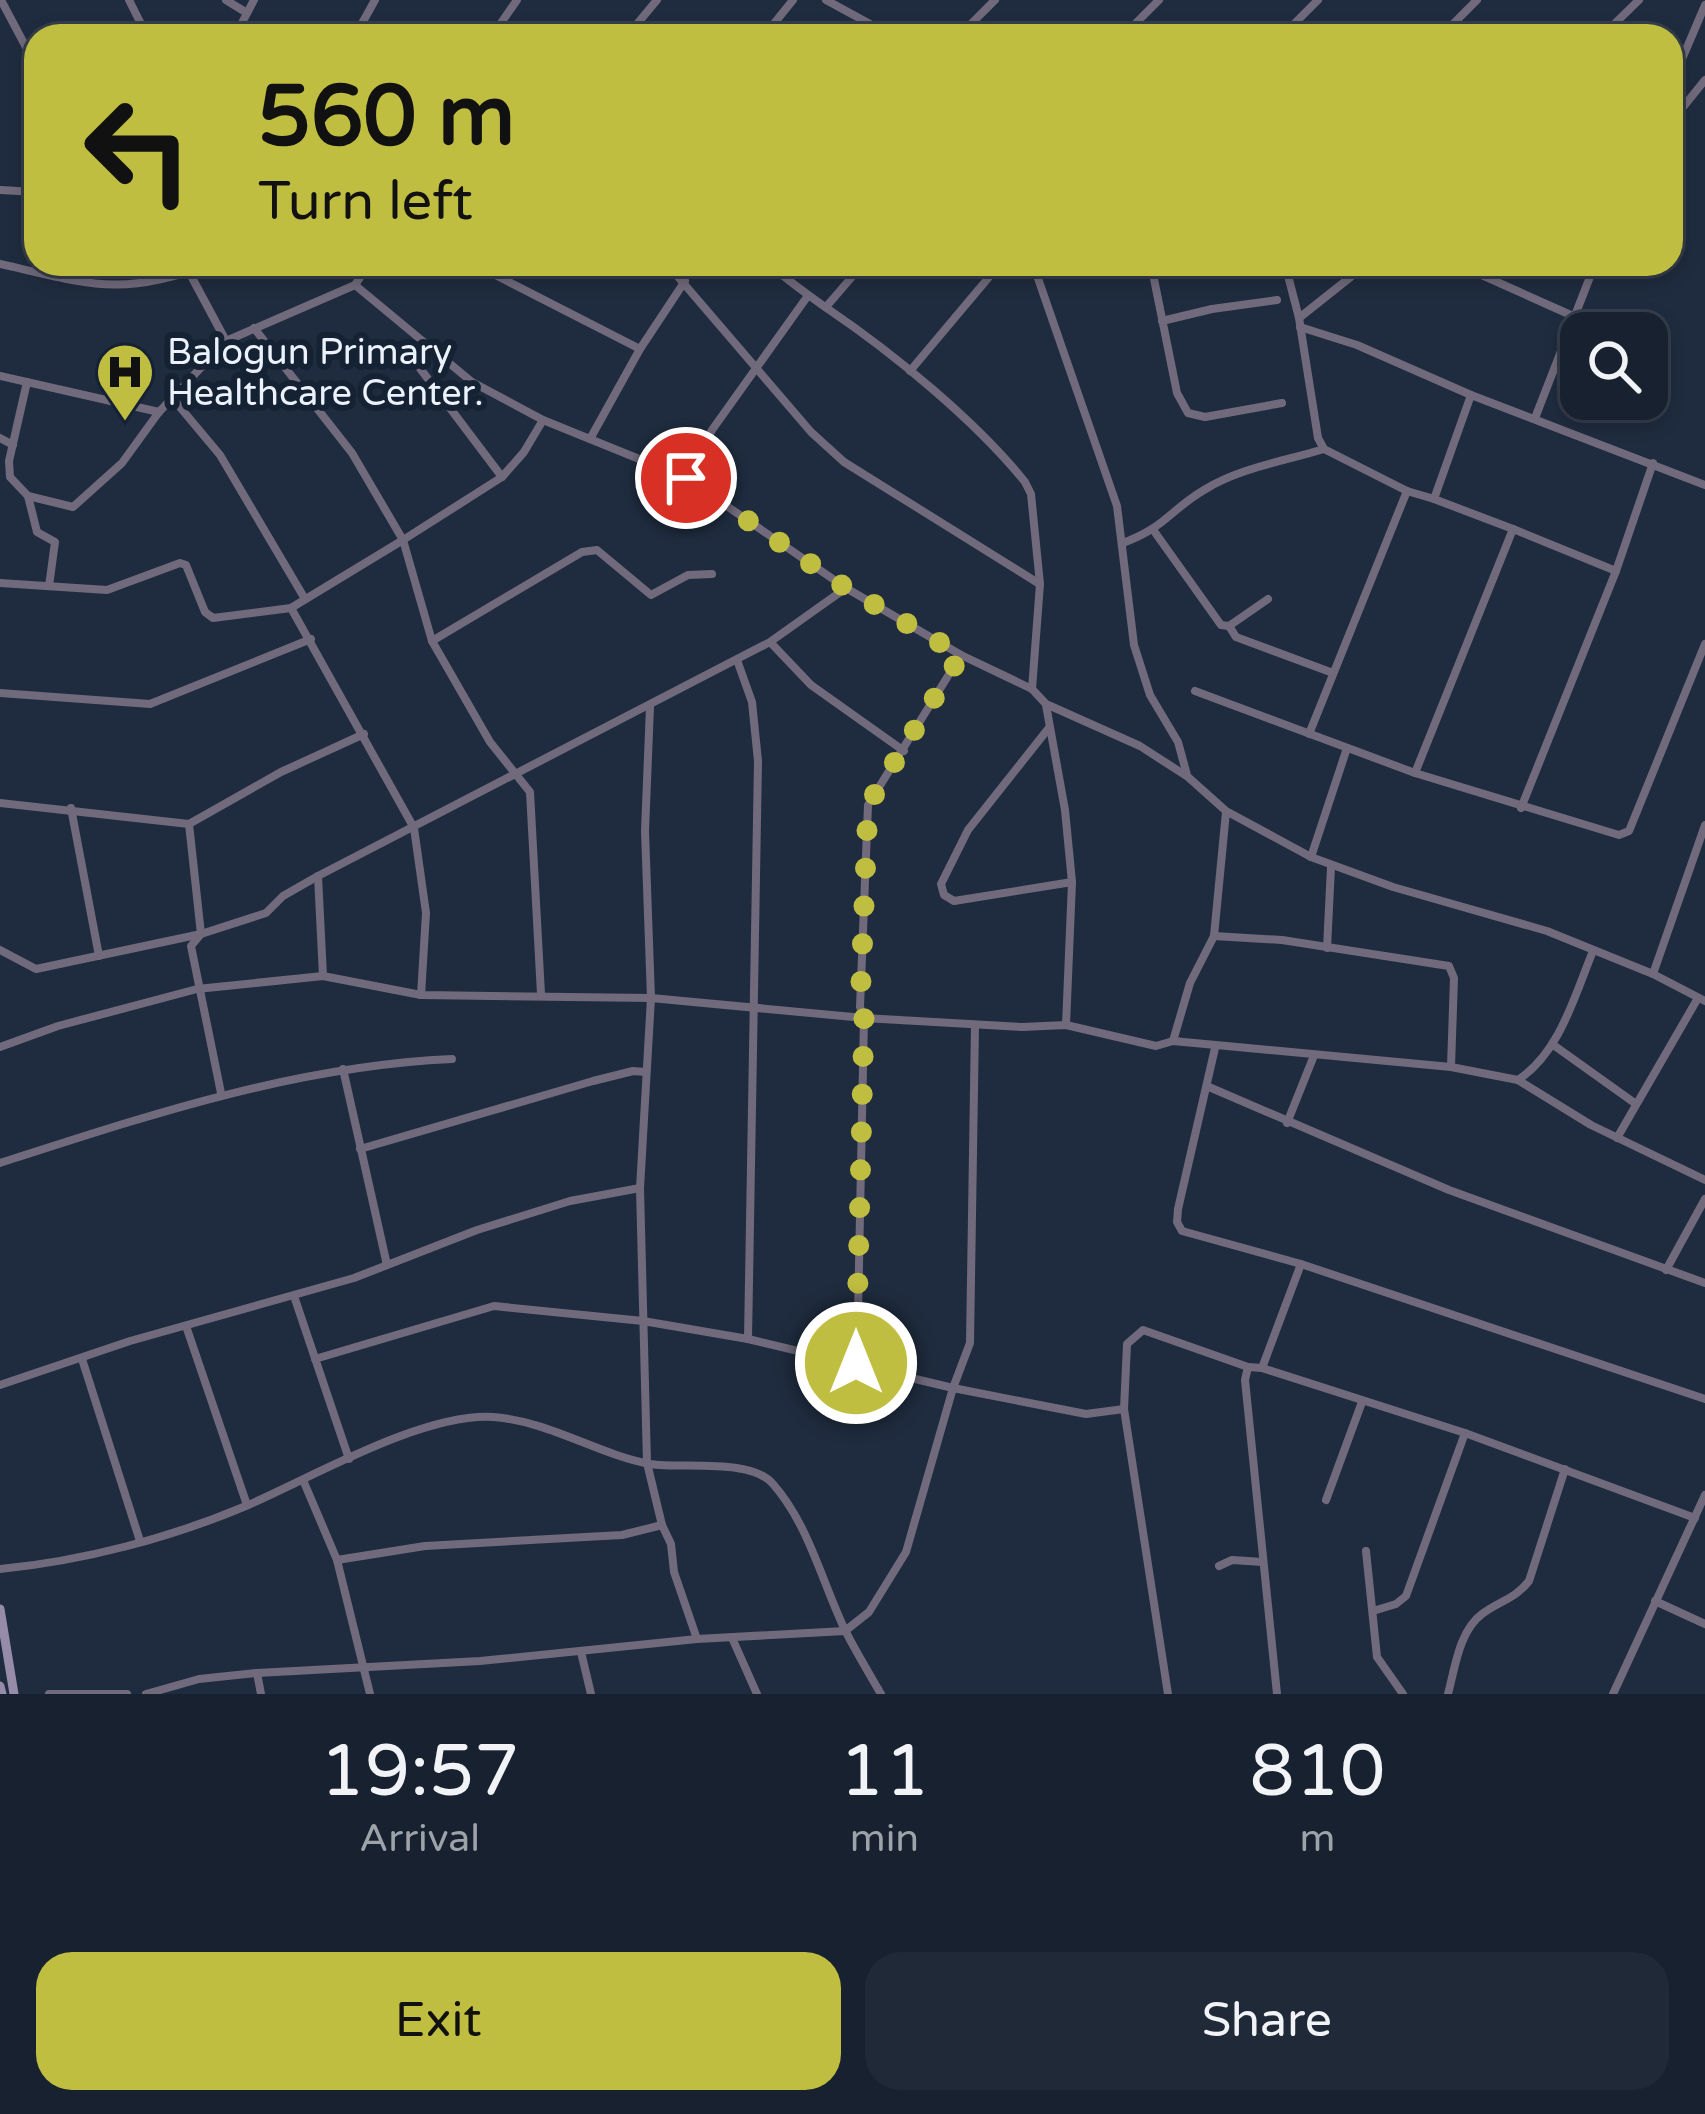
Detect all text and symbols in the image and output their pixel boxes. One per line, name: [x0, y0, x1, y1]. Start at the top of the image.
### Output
text: 560 m: [258, 67, 515, 168]
icon: left: [60, 72, 216, 228]
text: Turn left: [258, 169, 473, 234]
map controls: [1560, 312, 1668, 420]
button: search: [1560, 312, 1668, 420]
place label: Balogun Primary Healthcare Center.: [167, 331, 484, 415]
hospital icon: Balogun Primary Healthcare Center.: [94, 341, 156, 423]
pin: [635, 427, 737, 529]
icon: arrive: [653, 445, 719, 511]
position arrow: [793, 1300, 919, 1426]
text: 19:57: [320, 1729, 519, 1816]
text: 11: [839, 1729, 930, 1816]
text: 810: [1250, 1729, 1385, 1816]
text: Arrival: [359, 1815, 480, 1862]
text: min: [850, 1815, 919, 1862]
text: m: [1299, 1815, 1335, 1862]
button: Exit: [36, 1952, 841, 2090]
button: Share: [865, 1952, 1669, 2090]

